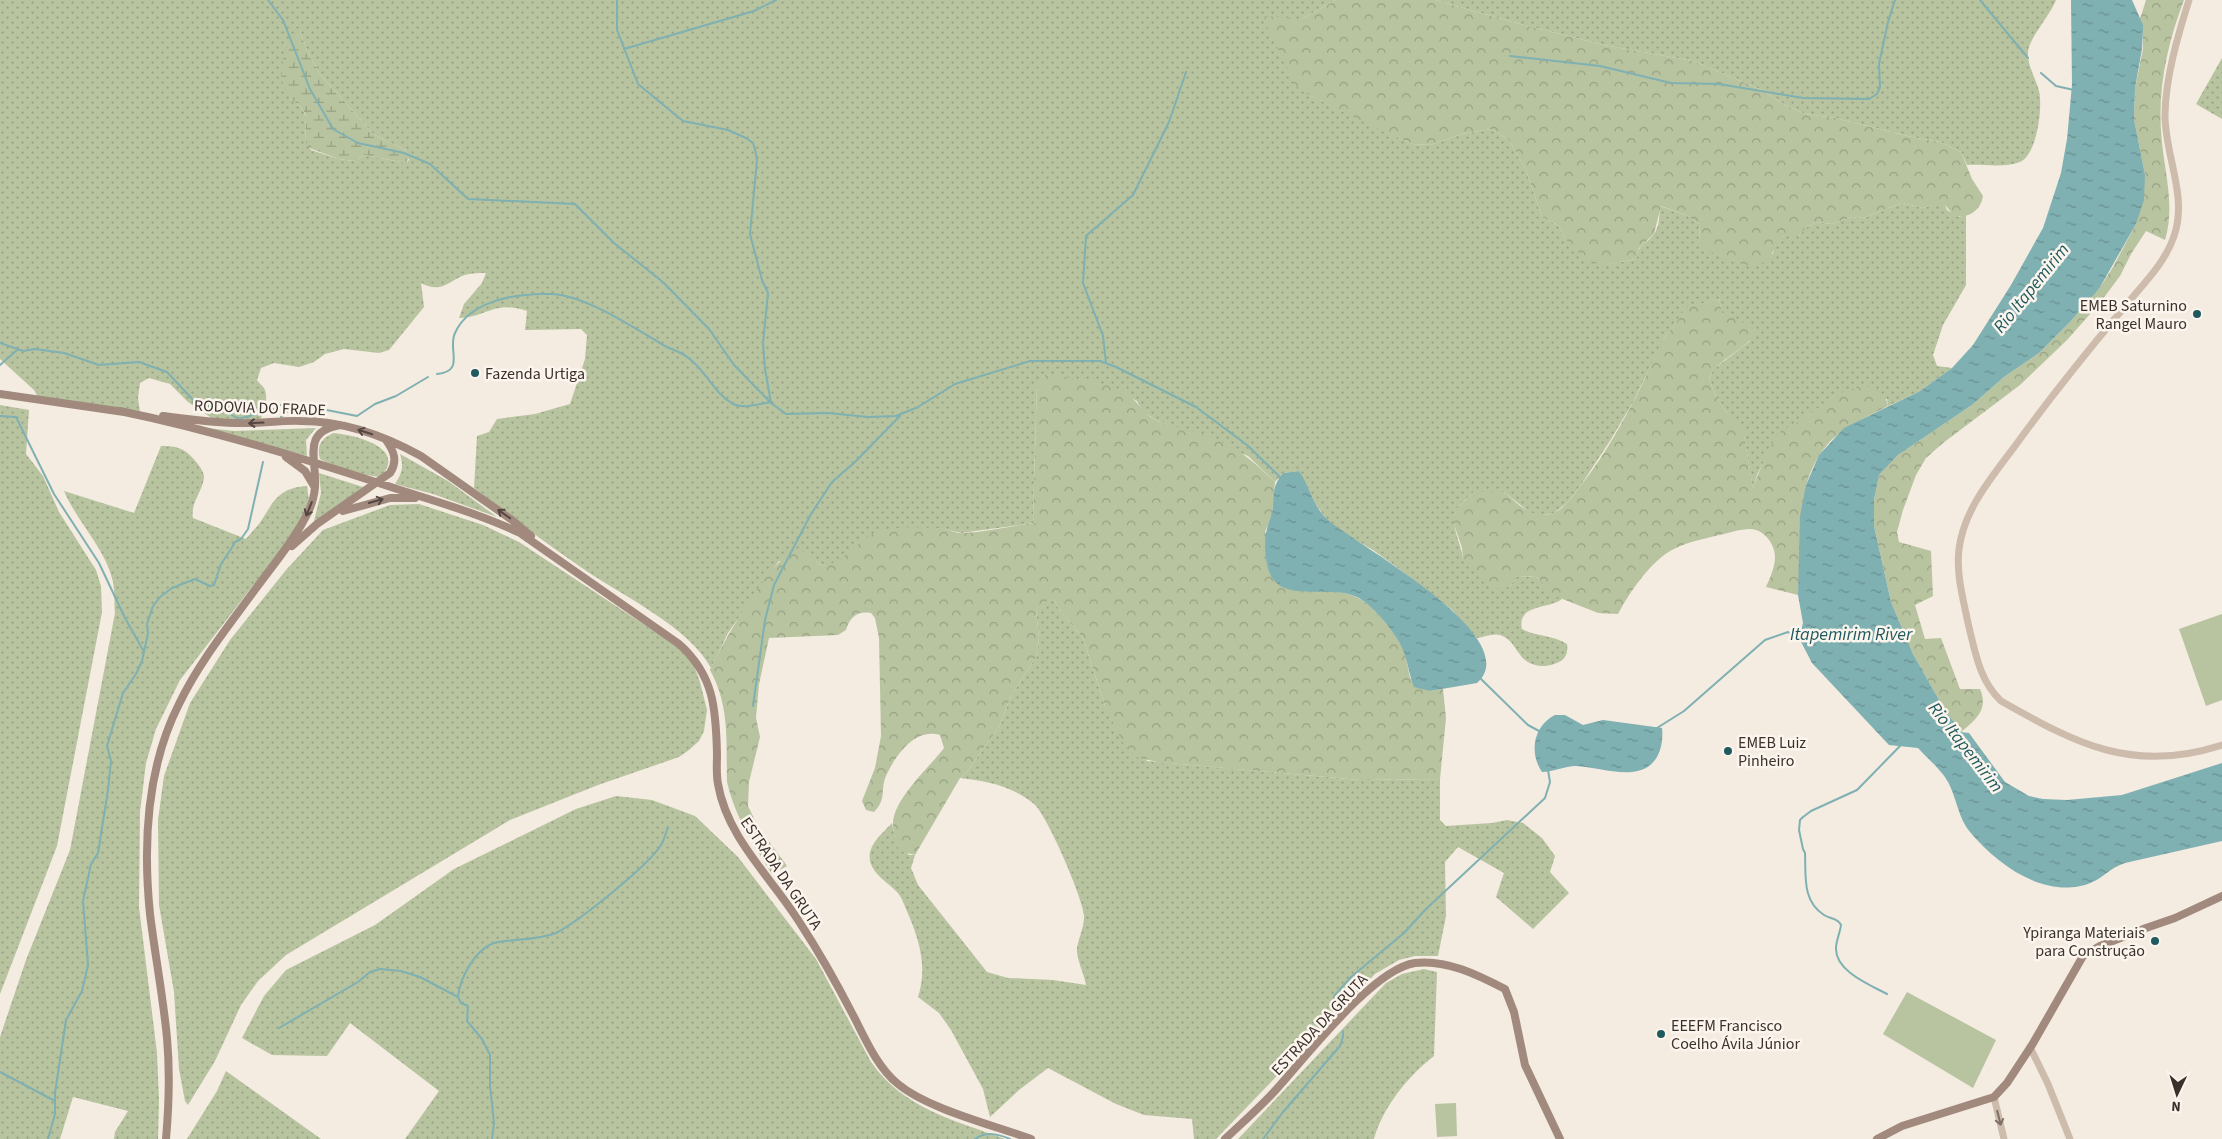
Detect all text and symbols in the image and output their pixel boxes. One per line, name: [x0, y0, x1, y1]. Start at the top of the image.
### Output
water label: Rio Itapemirim: [1988, 238, 2075, 338]
place label: EMEB Saturnino Rangel Mauro: [2080, 295, 2187, 335]
marker: EMEB Saturnino Rangel Mauro: [2191, 308, 2203, 320]
place label: Fazenda Urtiga: [485, 363, 585, 385]
marker: Fazenda Urtiga: [469, 367, 481, 379]
street label: RODOVIA DO FRADE: [194, 395, 326, 421]
one-way arrow: [248, 418, 264, 427]
one-way arrow: [357, 427, 373, 436]
one-way arrow: [368, 496, 384, 505]
one-way arrow: [304, 501, 313, 516]
one-way arrow: [497, 509, 511, 519]
water label: Itapemirim River: [1790, 622, 1913, 647]
water label: Rio Itapemirim: [1922, 697, 2009, 798]
place label: EMEB Luiz Pinheiro: [1738, 732, 1806, 772]
marker: EMEB Luiz Pinheiro: [1722, 745, 1734, 757]
street label: ESTRADA DA GRUTA: [735, 813, 827, 935]
place label: Ypiranga Materiais para Construção: [2022, 922, 2145, 962]
marker: Ypiranga Materiais para Construção: [2149, 935, 2161, 947]
street label: ESTRADA DA GRUTA: [1267, 969, 1373, 1080]
place label: EEEFM Francisco Coelho Ávila Júnior: [1671, 1015, 1800, 1055]
marker: EEEFM Francisco Coelho Ávila Júnior: [1655, 1028, 1667, 1040]
north arrow: [2152, 1069, 2202, 1119]
text: N: [2171, 1096, 2182, 1116]
one-way arrow: [1995, 1110, 2004, 1126]

